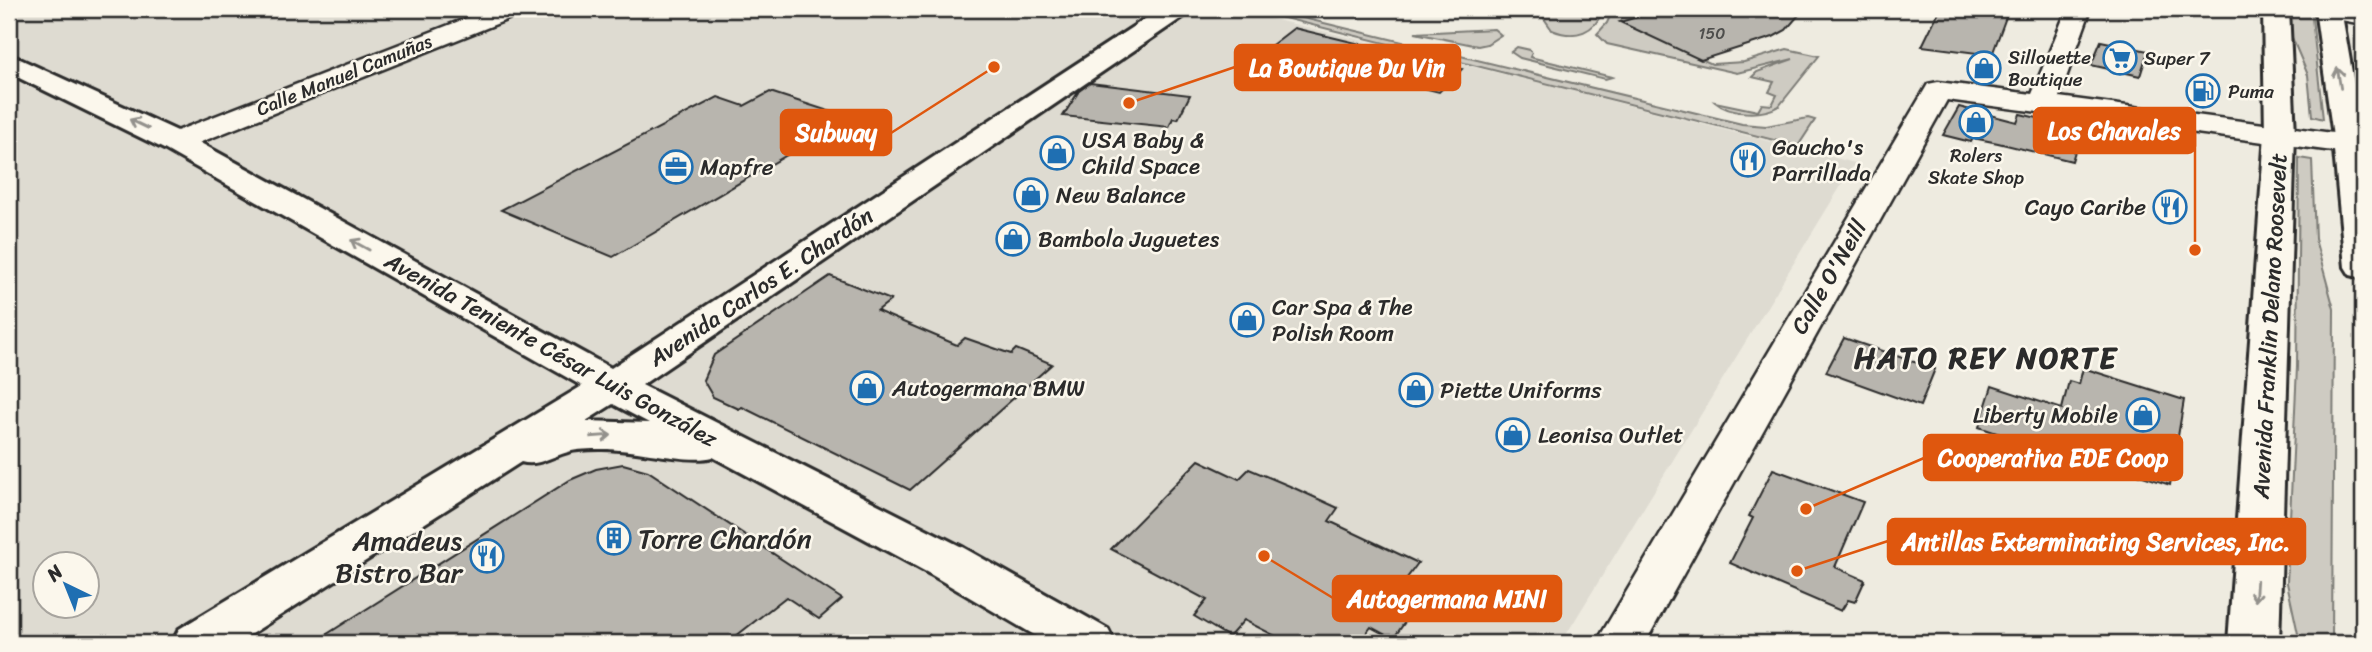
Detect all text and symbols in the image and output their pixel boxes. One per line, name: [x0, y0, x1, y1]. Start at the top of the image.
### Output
house number: 150: [1699, 19, 1725, 48]
street label: Calle Manuel Camuñas: [251, 25, 437, 125]
supermarket icon: Super 7: [2101, 39, 2139, 77]
place label: Sillouette Boutique: [2008, 41, 2091, 96]
place label: Super 7: [2144, 42, 2211, 75]
callout: La Boutique Du Vin: [1235, 45, 1460, 90]
text: La Boutique Du Vin: [1249, 47, 1445, 89]
shop icon: Sillouette Boutique: [1965, 49, 2003, 87]
one-way arrow: [2332, 67, 2345, 90]
fuel station icon: Puma: [2184, 72, 2222, 110]
place label: Puma: [2228, 75, 2274, 108]
shop icon: Rolers Skate Shop: [1957, 103, 1995, 141]
callout: Los Chavales: [2034, 108, 2195, 153]
callout: Subway: [781, 110, 891, 155]
text: Los Chavales: [2047, 110, 2182, 152]
text: Subway: [794, 112, 878, 154]
one-way arrow: [129, 117, 150, 131]
place label: USA Baby & Child Space: [1082, 120, 1204, 187]
place label: Gaucho's Parrillada: [1772, 127, 1871, 194]
shop icon: USA Baby & Child Space: [1038, 134, 1076, 172]
place label: Rolers Skate Shop: [1928, 139, 2024, 194]
restaurant icon: Gaucho's Parrillada: [1729, 141, 1767, 179]
place label: Mapfre: [700, 147, 774, 188]
office icon: Mapfre: [657, 148, 695, 186]
street label: Avenida Franklin Delano Roosevelt: [2240, 152, 2300, 501]
place label: New Balance: [1056, 175, 1186, 216]
shop icon: New Balance: [1012, 176, 1050, 214]
place label: Cayo Caribe: [2025, 187, 2146, 228]
restaurant icon: Cayo Caribe: [2151, 188, 2189, 226]
street label: Avenida Carlos E. Chardón: [639, 196, 882, 378]
street label: Calle O'Neill: [1780, 211, 1879, 342]
place label: Bambola Juguetes: [1038, 219, 1220, 260]
shop icon: Bambola Juguetes: [994, 220, 1032, 258]
one-way arrow: [350, 238, 371, 251]
street label: Avenida Teniente César Luis González: [376, 241, 726, 460]
place label: Car Spa & The Polish Room: [1272, 287, 1413, 354]
shop icon: Car Spa & The Polish Room: [1228, 301, 1266, 339]
district label: HATO REY NORTE: [1854, 331, 2118, 385]
place label: Autogermana BMW: [891, 368, 1086, 409]
shop icon: Autogermana BMW: [848, 369, 886, 407]
place label: Piette Uniforms: [1440, 370, 1602, 411]
shop icon: Piette Uniforms: [1397, 371, 1435, 409]
place label: Liberty Mobile: [1973, 395, 2118, 436]
shop icon: Liberty Mobile: [2124, 396, 2162, 434]
place label: Leonisa Outlet: [1538, 415, 1683, 456]
shop icon: Leonisa Outlet: [1494, 416, 1532, 454]
one-way arrow: [590, 429, 612, 442]
callout: Cooperativa EDE Coop: [1924, 435, 2182, 480]
text: Cooperativa EDE Coop: [1937, 437, 2169, 479]
place label: Torre Chardón: [638, 514, 812, 563]
place label: Amadeus Bistro Bar: [335, 516, 464, 597]
building icon: Torre Chardón: [595, 519, 633, 557]
callout: Antillas Exterminating Services, Inc.: [1888, 519, 2305, 564]
text: Antillas Exterminating Services, Inc.: [1901, 521, 2290, 563]
restaurant icon: Amadeus Bistro Bar: [468, 537, 506, 575]
north arrow: [32, 550, 102, 620]
text: N: [38, 556, 71, 590]
callout: Autogermana MINI: [1333, 576, 1561, 621]
text: Autogermana MINI: [1346, 578, 1548, 620]
one-way arrow: [2249, 579, 2262, 602]

